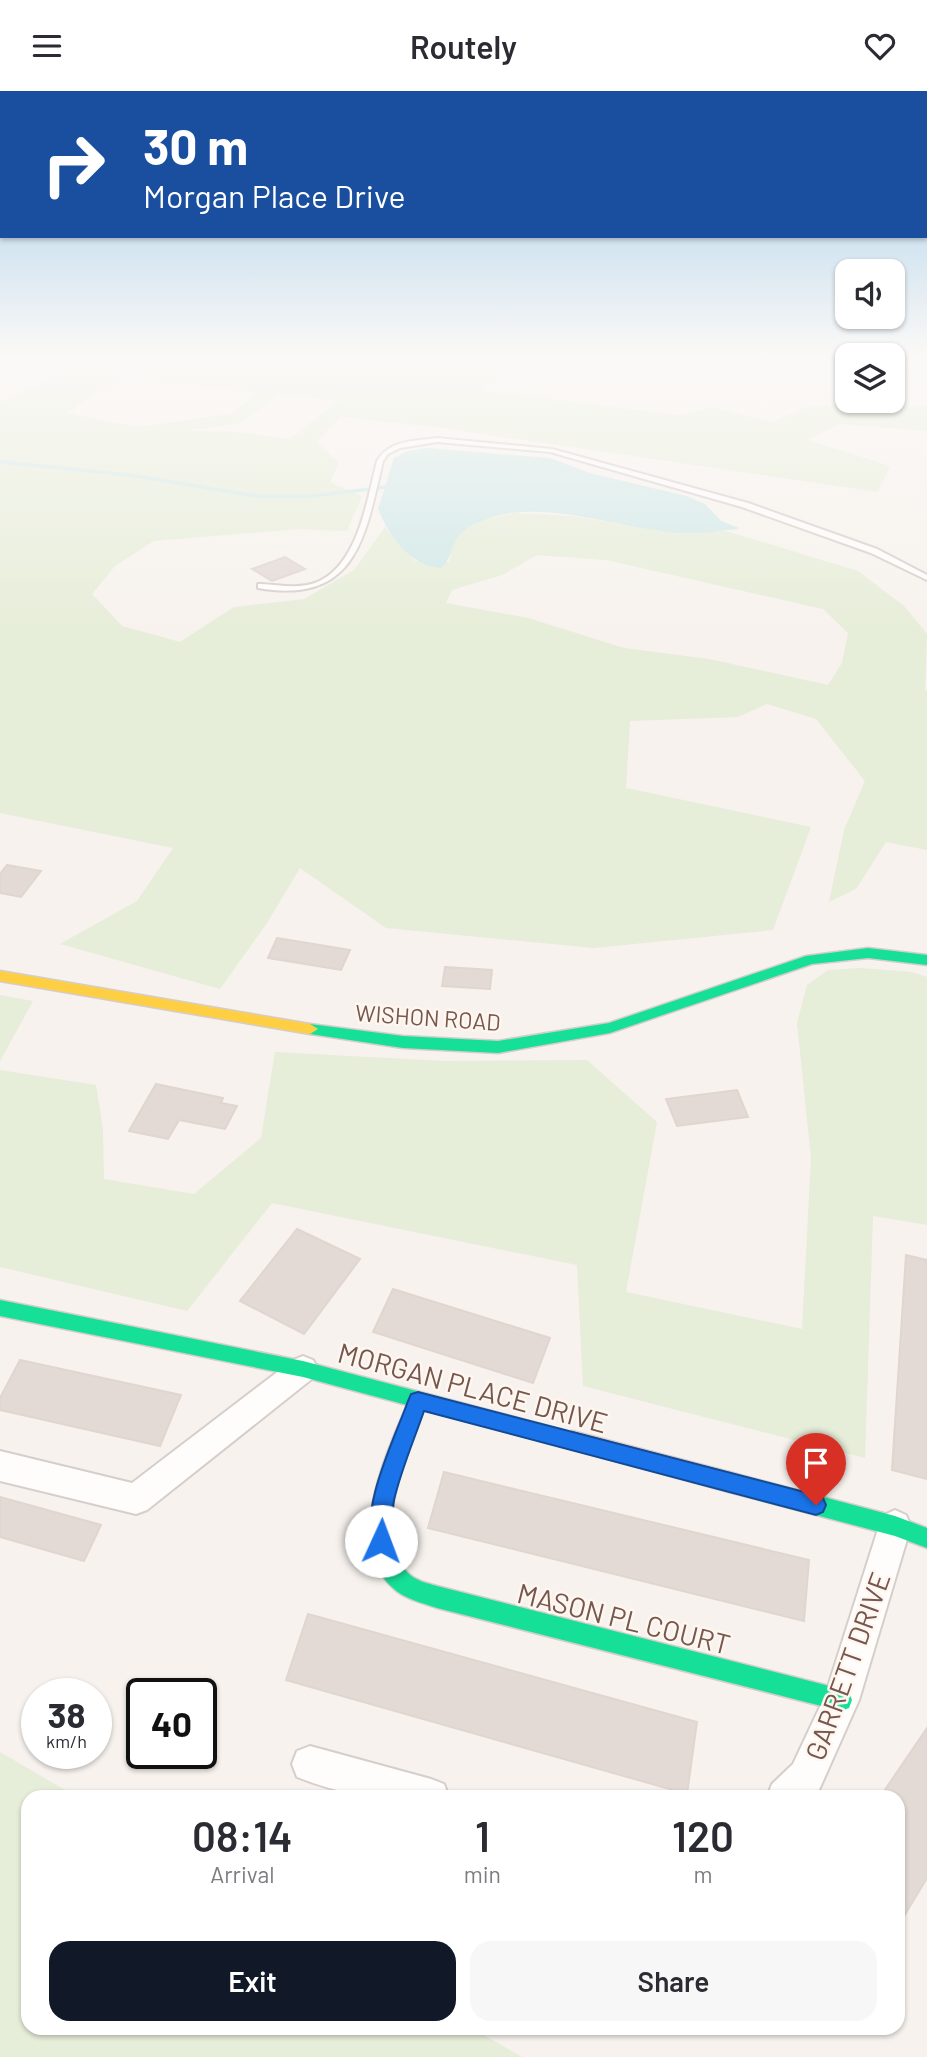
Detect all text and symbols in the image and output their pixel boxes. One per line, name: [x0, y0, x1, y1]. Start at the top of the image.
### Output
icon: menu: [28, 27, 66, 65]
text: Routely: [410, 27, 517, 65]
icon: heart: [861, 27, 899, 65]
text: 30 m: [143, 116, 248, 175]
icon: right: [28, 119, 119, 210]
text: Morgan Place Drive: [143, 176, 406, 214]
map controls: [835, 259, 905, 413]
button: sound: [835, 259, 905, 329]
button: layers: [835, 343, 905, 413]
street label: WISHON ROAD: [354, 998, 502, 1036]
street label: MORGAN PLACE DRIVE: [334, 1335, 612, 1439]
pin: [786, 1433, 846, 1505]
icon: arrive: [797, 1444, 835, 1482]
position arrow: [344, 1504, 418, 1578]
street label: GARRETT DRIVE: [797, 1567, 897, 1765]
street label: MASON PL COURT: [514, 1575, 734, 1661]
speed limit sign: 40: [126, 1678, 217, 1769]
text: 38: [48, 1693, 85, 1735]
text: km/h: [46, 1730, 87, 1752]
text: 08:14: [192, 1810, 293, 1860]
text: 1: [475, 1810, 490, 1860]
text: 120: [672, 1810, 734, 1860]
text: Arrival: [210, 1860, 275, 1888]
text: min: [464, 1860, 501, 1888]
text: m: [693, 1860, 713, 1888]
button: Exit: [49, 1941, 456, 2021]
button: Share: [470, 1941, 877, 2021]

